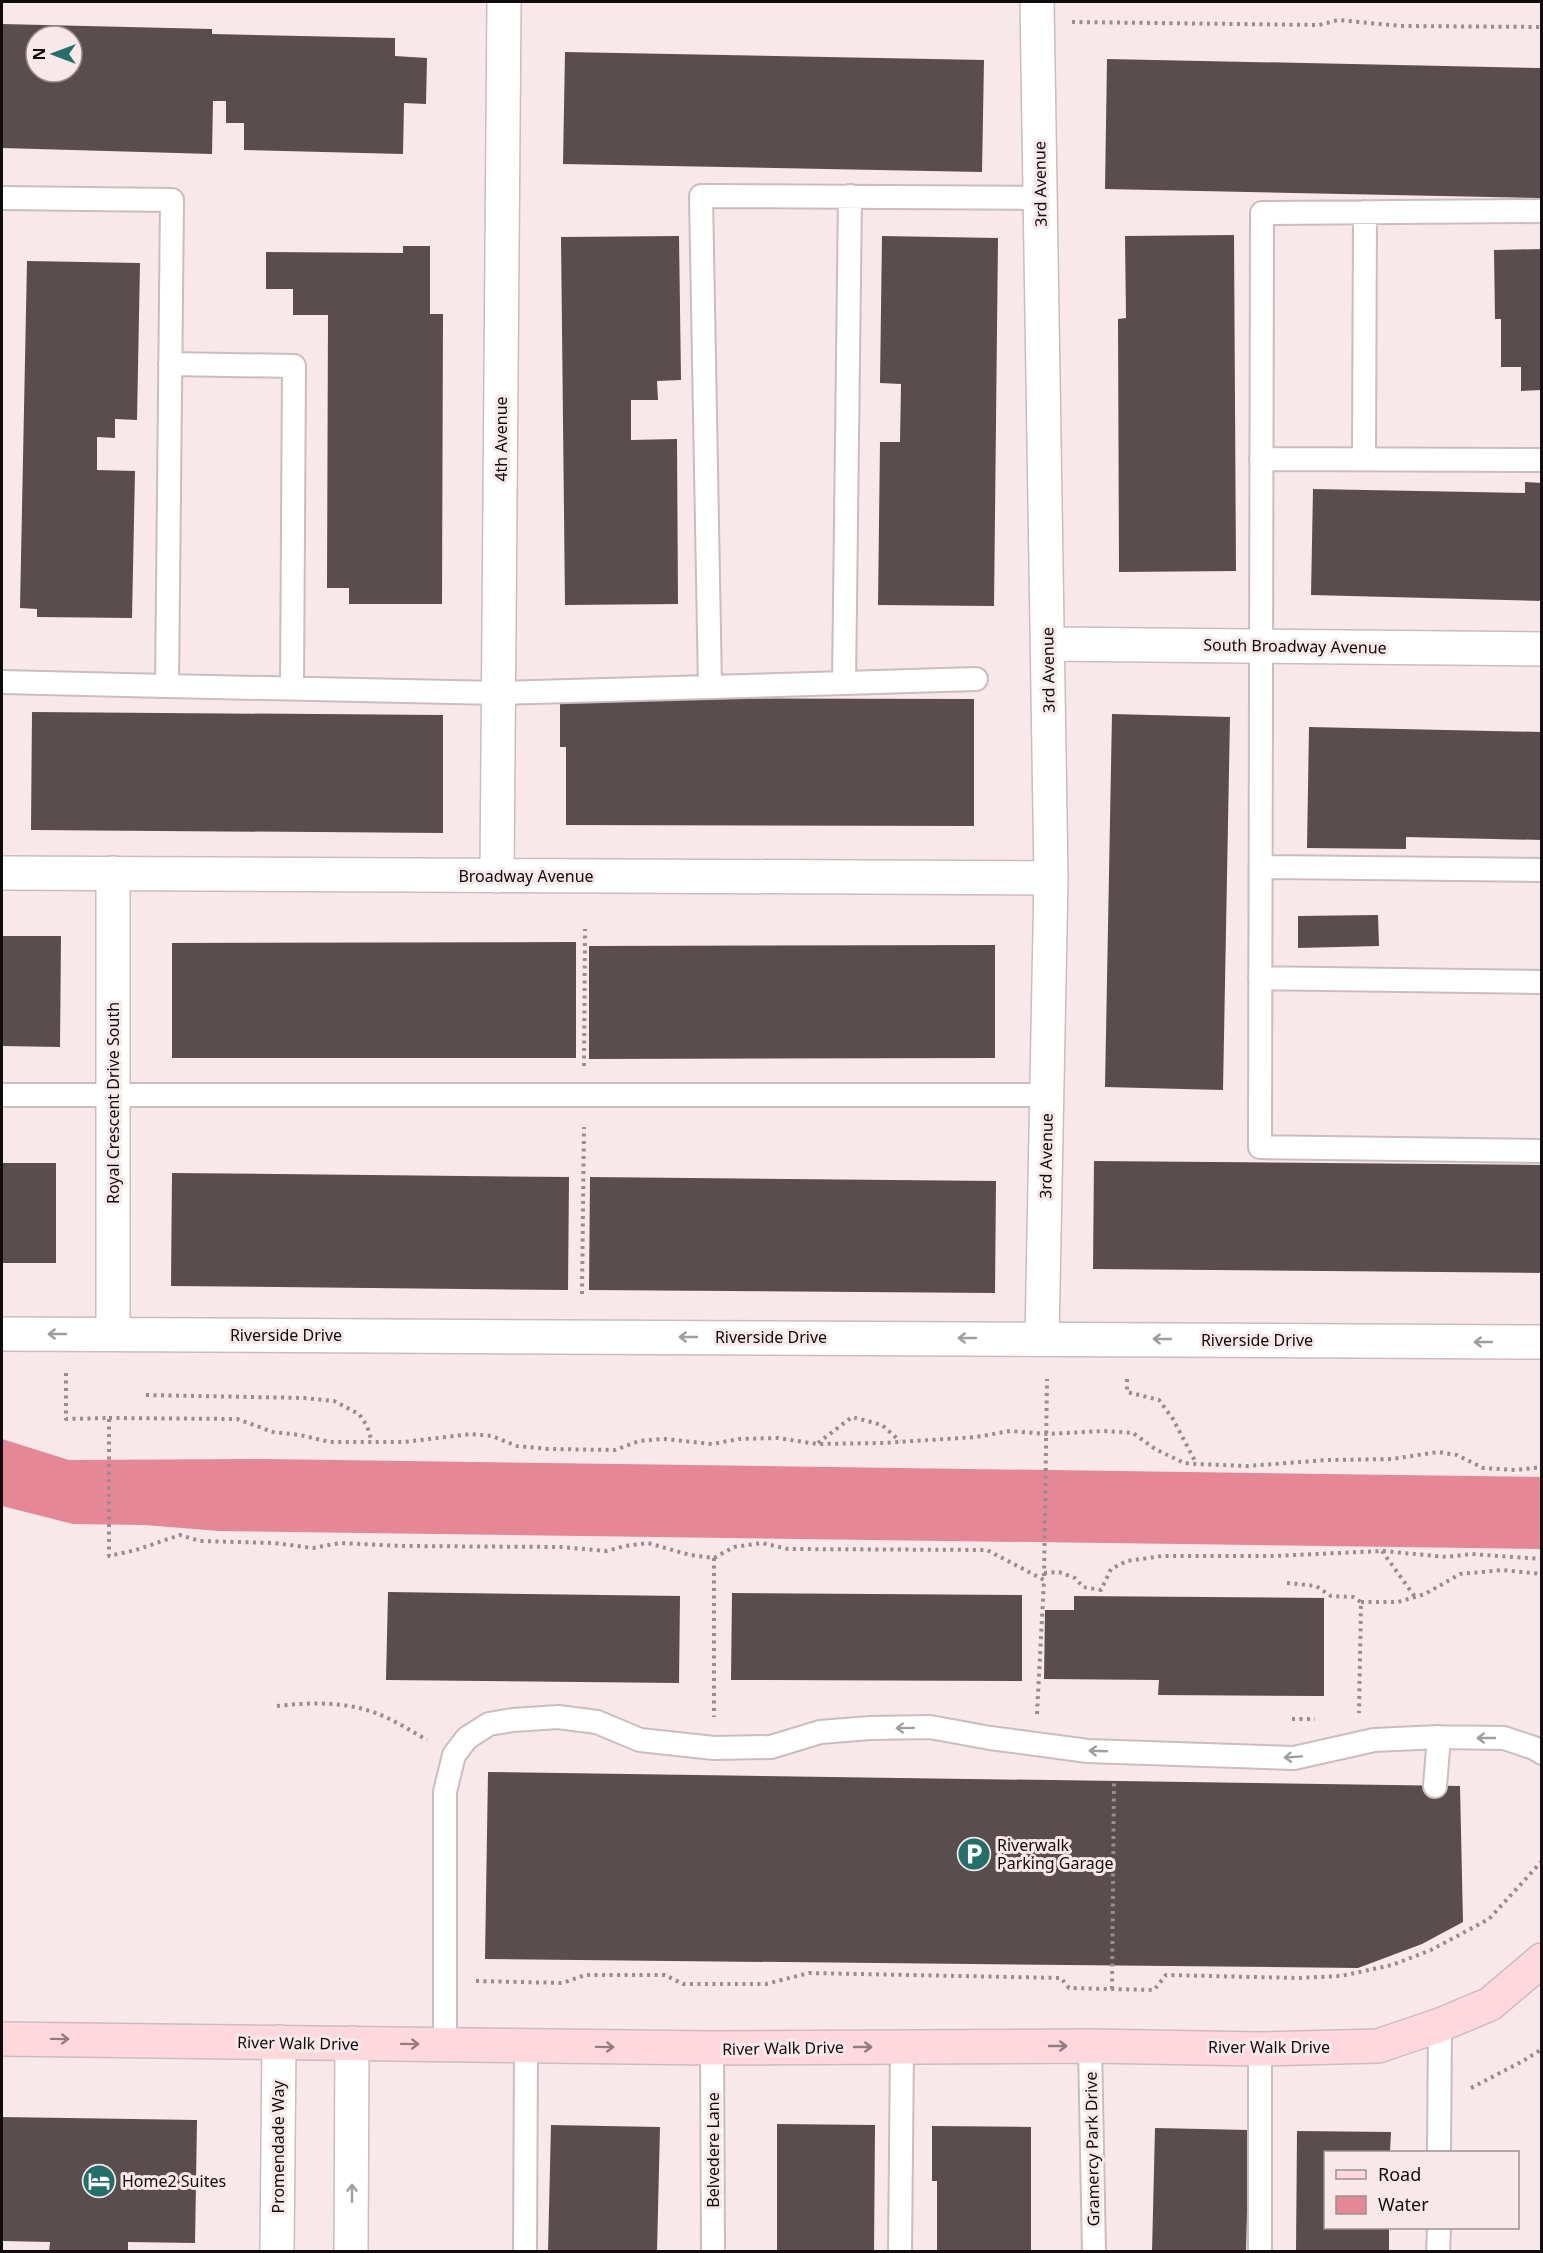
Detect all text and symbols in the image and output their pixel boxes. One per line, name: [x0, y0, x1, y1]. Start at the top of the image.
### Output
north arrow: [24, 24, 84, 84]
text: N: [28, 47, 50, 61]
street label: 3rd Avenue: [1028, 141, 1052, 227]
street label: 4th Avenue: [490, 396, 512, 482]
street label: 3rd Avenue: [1036, 627, 1060, 713]
street label: South Broadway Avenue: [1203, 633, 1387, 659]
street label: Broadway Avenue: [458, 865, 594, 887]
street label: Royal Crescent Drive South: [102, 1002, 124, 1204]
street label: 3rd Avenue: [1034, 1113, 1058, 1199]
street label: Riverside Drive: [230, 1324, 342, 1346]
street label: Riverside Drive: [715, 1326, 827, 1348]
one-way arrow: [48, 1328, 68, 1340]
street label: Riverside Drive: [1201, 1329, 1313, 1351]
one-way arrow: [679, 1331, 699, 1343]
one-way arrow: [958, 1332, 978, 1344]
one-way arrow: [1153, 1333, 1173, 1345]
one-way arrow: [1474, 1336, 1494, 1348]
one-way arrow: [896, 1722, 916, 1734]
one-way arrow: [1477, 1732, 1497, 1743]
one-way arrow: [1089, 1746, 1109, 1757]
one-way arrow: [1284, 1752, 1304, 1763]
place label: Riverwalk Parking Garage: [997, 1834, 1114, 1874]
parking icon: Riverwalk Parking Garage: [956, 1836, 992, 1872]
street label: River Walk Drive: [237, 2031, 359, 2055]
one-way arrow: [49, 2034, 69, 2045]
street label: River Walk Drive: [722, 2036, 844, 2060]
street label: River Walk Drive: [1208, 2036, 1330, 2058]
one-way arrow: [400, 2038, 420, 2050]
one-way arrow: [1048, 2040, 1068, 2052]
one-way arrow: [595, 2041, 615, 2053]
one-way arrow: [853, 2041, 873, 2053]
street label: Gramercy Park Drive: [1080, 2071, 1104, 2227]
street label: Promendade Way: [267, 2080, 289, 2214]
street label: Belvedere Lane: [702, 2092, 724, 2208]
legend: [1324, 2151, 1519, 2229]
text: Road: [1378, 2162, 1421, 2186]
hotel icon: Home2 Suites: [81, 2163, 117, 2199]
place label: Home2 Suites: [122, 2170, 226, 2192]
one-way arrow: [346, 2184, 358, 2204]
text: Water: [1378, 2192, 1429, 2216]

